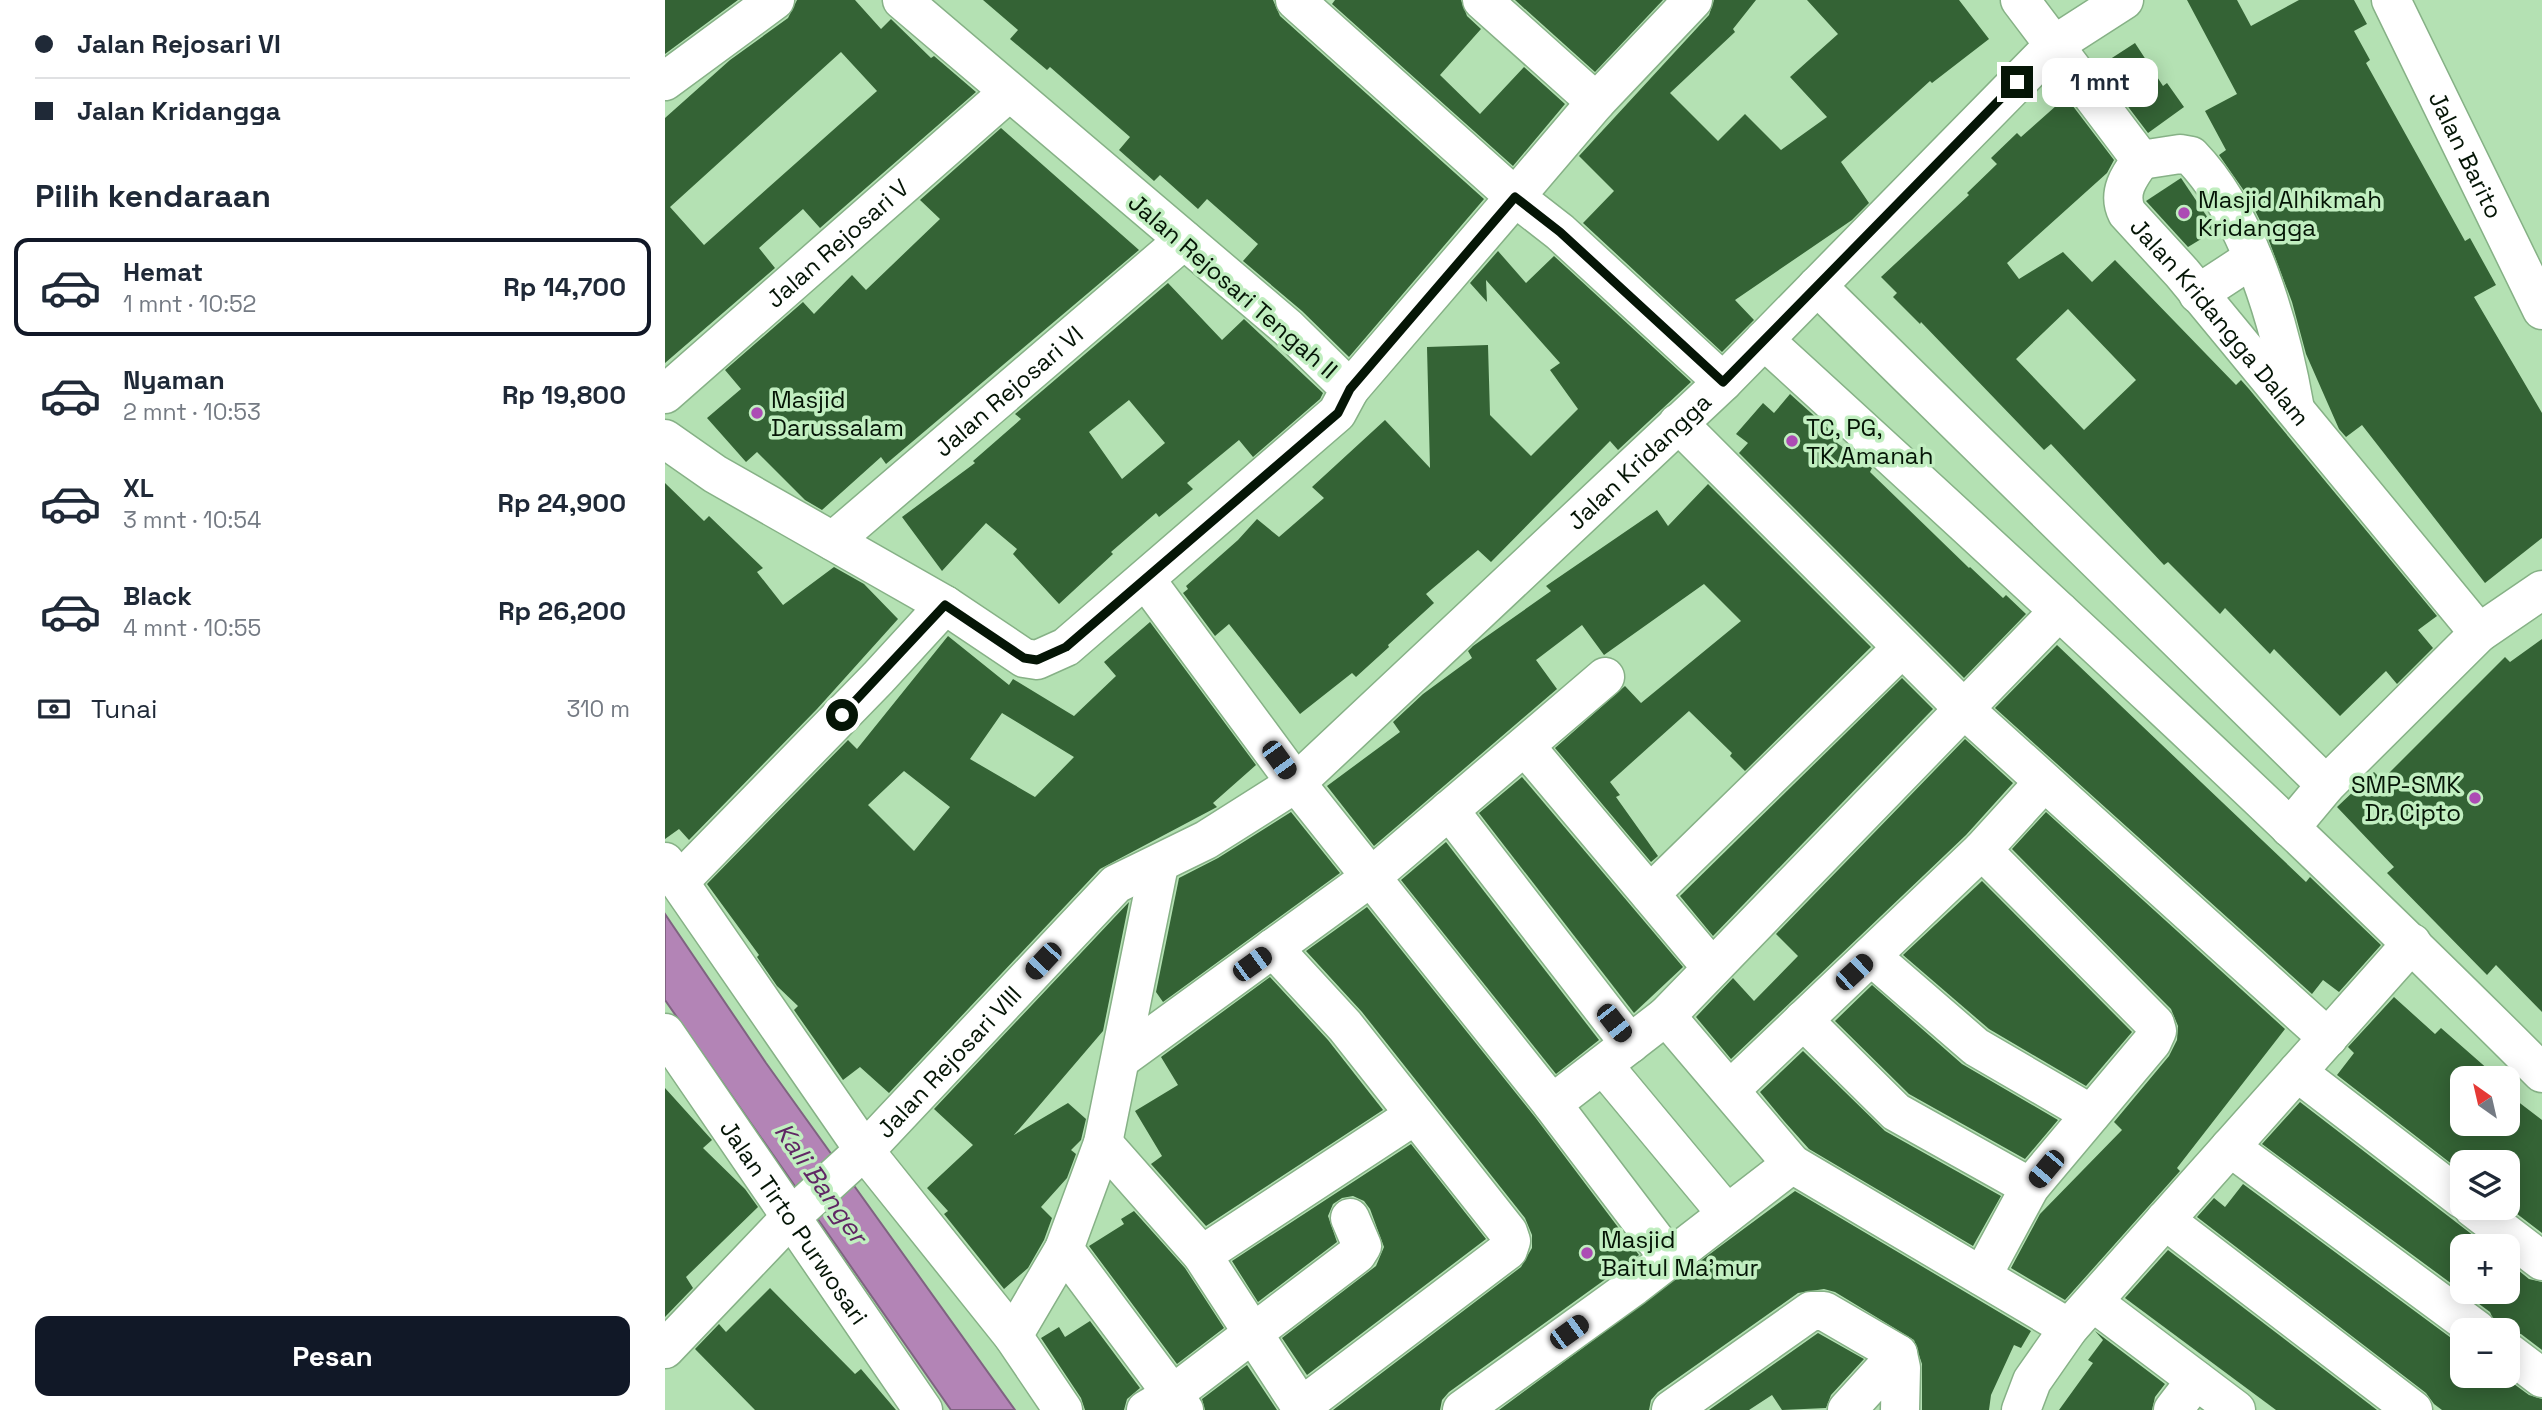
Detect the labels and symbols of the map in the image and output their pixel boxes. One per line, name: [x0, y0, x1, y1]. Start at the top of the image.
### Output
callout: 1 mnt: [2041, 57, 2157, 106]
route end: [2001, 66, 2033, 98]
street label: Jalan Barito: [2422, 86, 2511, 224]
street label: Jalan Rejosari V: [759, 172, 915, 314]
place label: Masjid Alhikmah Kridangga: [2198, 184, 2382, 243]
street label: Jalan Rejosari Tengah II: [1122, 187, 1344, 385]
marker: Masjid Alhikmah Kridangga: [2176, 205, 2192, 221]
street label: Jalan Kridangga Dalam: [2124, 211, 2317, 432]
street label: Jalan Rejosari VI: [928, 318, 1089, 463]
place label: Masjid Darussalam: [771, 384, 904, 443]
street label: Jalan Kridangga: [1560, 386, 1717, 536]
marker: Masjid Darussalam: [749, 405, 765, 421]
place label: TC, PG, TK Amanah: [1806, 412, 1933, 471]
marker: TC, PG, TK Amanah: [1784, 433, 1800, 449]
route start: [826, 699, 858, 731]
car: [1259, 737, 1300, 783]
place label: SMP-SMK Dr. Cipto: [2351, 769, 2461, 828]
marker: SMP-SMK Dr. Cipto: [2467, 790, 2483, 806]
car: [1021, 938, 1066, 984]
car: [1229, 943, 1276, 985]
car: [1832, 950, 1877, 994]
street label: Jalan Rejosari VIII: [870, 979, 1028, 1144]
car: [1593, 1000, 1636, 1046]
north arrow: [2450, 1066, 2520, 1136]
street label: Jalan Tirto Purwosari: [713, 1114, 875, 1330]
water label: Kali Banger: [767, 1116, 877, 1253]
car: [2025, 1146, 2068, 1192]
place label: Masjid Baitul Ma'mur: [1601, 1224, 1758, 1283]
marker: Masjid Baitul Ma'mur: [1579, 1245, 1595, 1261]
car: [1546, 1311, 1593, 1353]

